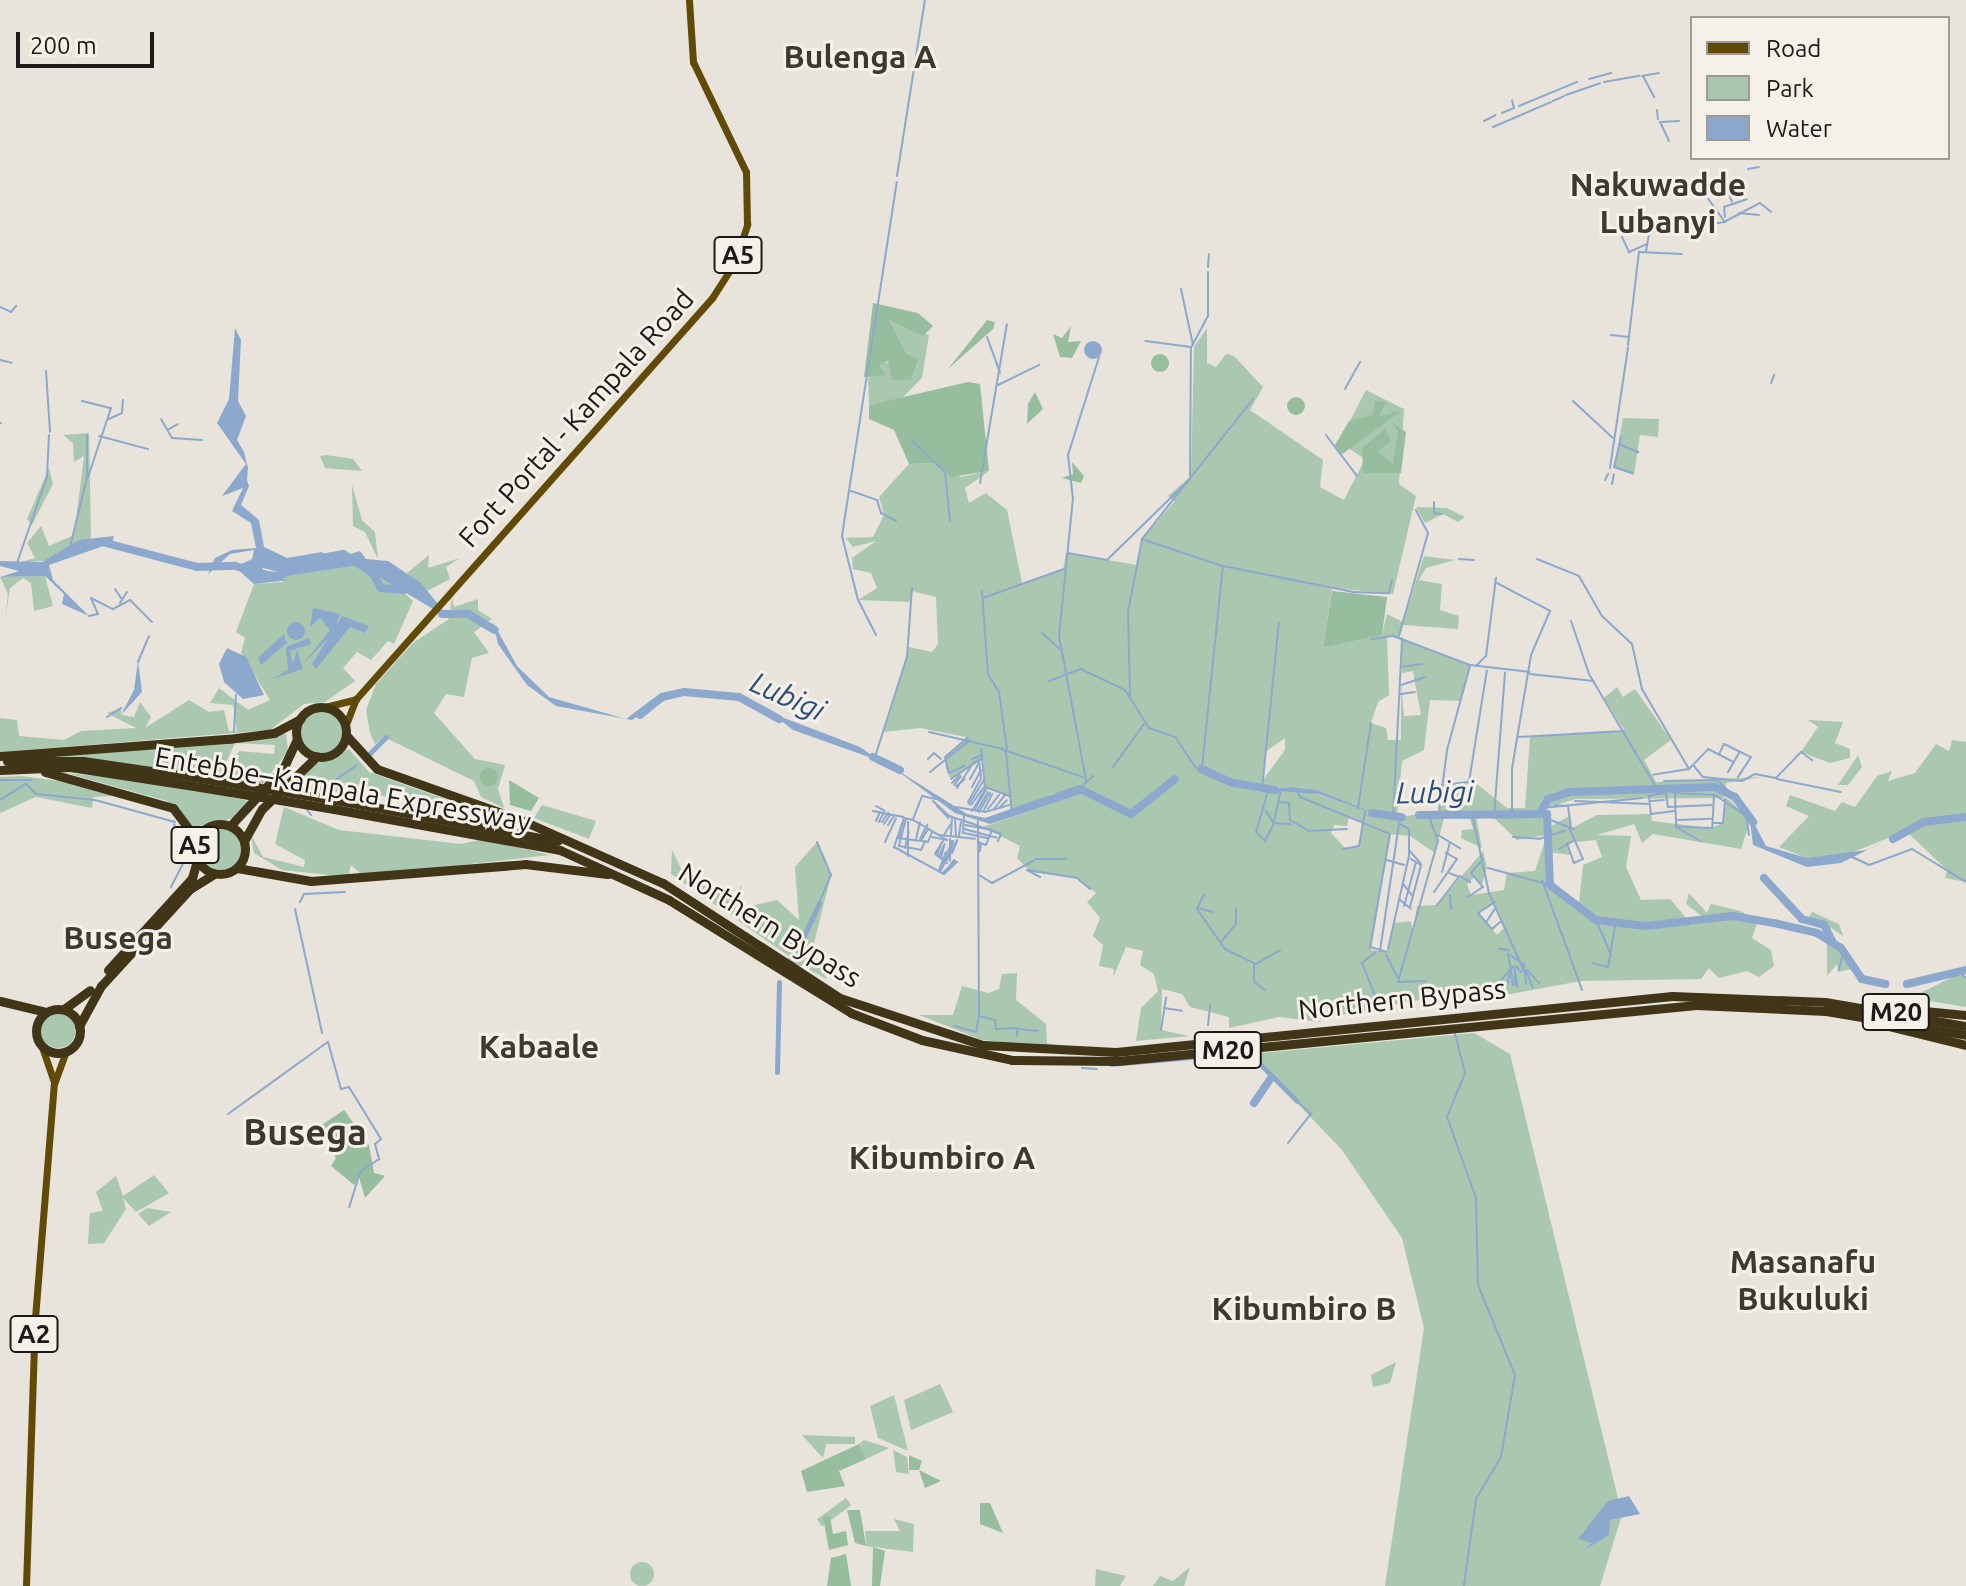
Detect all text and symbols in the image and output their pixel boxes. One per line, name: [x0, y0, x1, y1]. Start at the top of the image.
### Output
scale bar: [20, 16, 158, 66]
legend: [1690, 16, 1950, 160]
text: 200 m: [30, 32, 97, 59]
text: Road: [1766, 35, 1821, 62]
district label: Bulenga A: [783, 37, 937, 75]
text: Park: [1766, 75, 1814, 102]
text: Water: [1766, 115, 1832, 142]
district label: Nakuwadde Lubanyi: [1570, 166, 1746, 241]
road number: A5: [712, 233, 764, 277]
street label: Fort Portal - Kampala Road: [451, 282, 701, 554]
water label: Lubigi: [745, 664, 831, 728]
street label: Entebbe–Kampala Expressway: [152, 739, 534, 839]
water label: Lubigi: [1396, 773, 1474, 811]
road number: A5: [169, 823, 221, 867]
street label: Northern Bypass: [673, 855, 867, 995]
district label: Busega: [63, 918, 173, 956]
street label: Northern Bypass: [1296, 971, 1508, 1027]
road number: M20: [1860, 990, 1932, 1034]
district label: Kabaale: [479, 1027, 599, 1065]
road number: M20: [1192, 1028, 1264, 1072]
district label: Busega: [243, 1110, 367, 1154]
district label: Kibumbiro A: [849, 1138, 1035, 1176]
district label: Masanafu Bukuluki: [1730, 1243, 1876, 1318]
district label: Kibumbiro B: [1211, 1289, 1397, 1327]
road number: A2: [8, 1312, 60, 1356]

